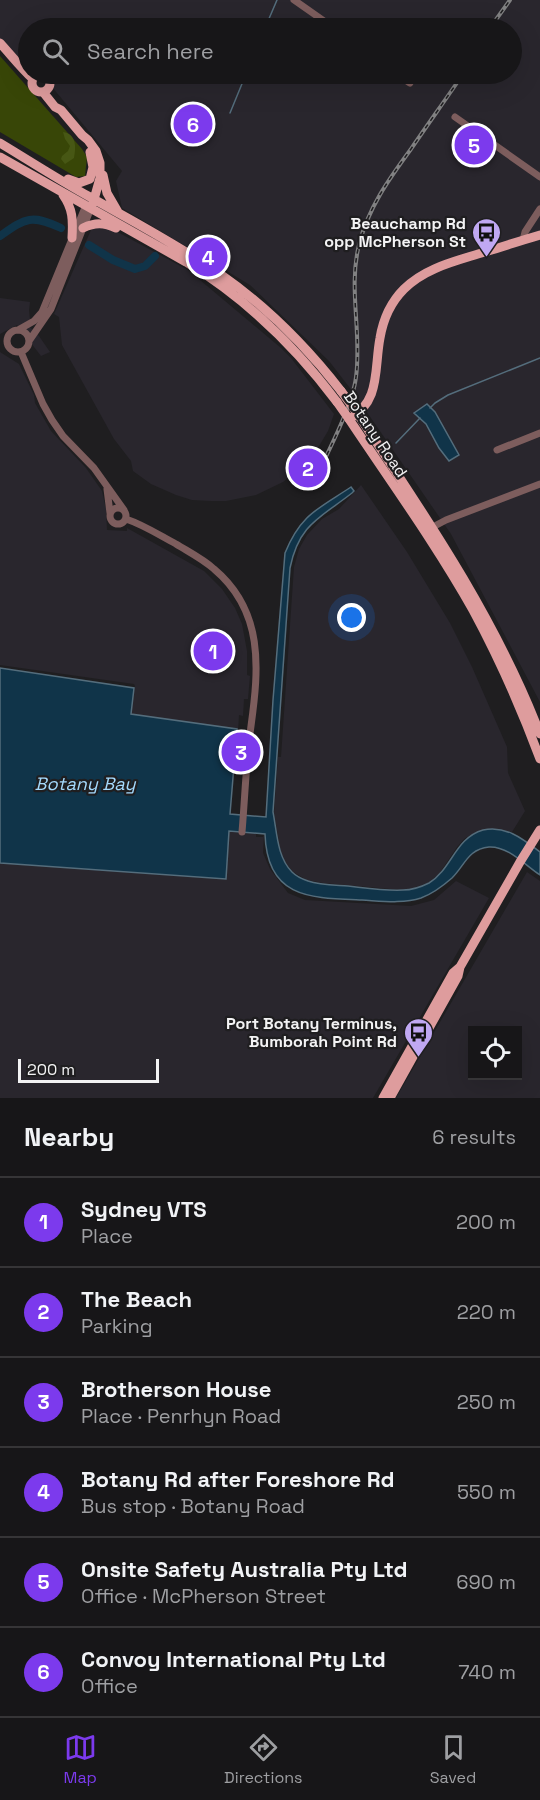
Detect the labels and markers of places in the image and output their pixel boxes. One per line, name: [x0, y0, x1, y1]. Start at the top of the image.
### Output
pin: 6: [174, 102, 212, 146]
pin: 5: [454, 122, 494, 168]
place label: Beauchamp Rd opp McPherson St: [324, 213, 466, 252]
bus stop icon: Beauchamp Rd opp McPherson St: [471, 216, 503, 258]
pin: 4: [188, 234, 228, 280]
pin: 2: [288, 446, 328, 490]
pin: 1: [194, 628, 232, 674]
pin: 3: [222, 730, 260, 774]
place label: Port Botany Terminus, Bumborah Point Rd: [226, 1013, 397, 1052]
bus stop icon: Port Botany Terminus, Bumborah Point Rd: [402, 1016, 434, 1058]

